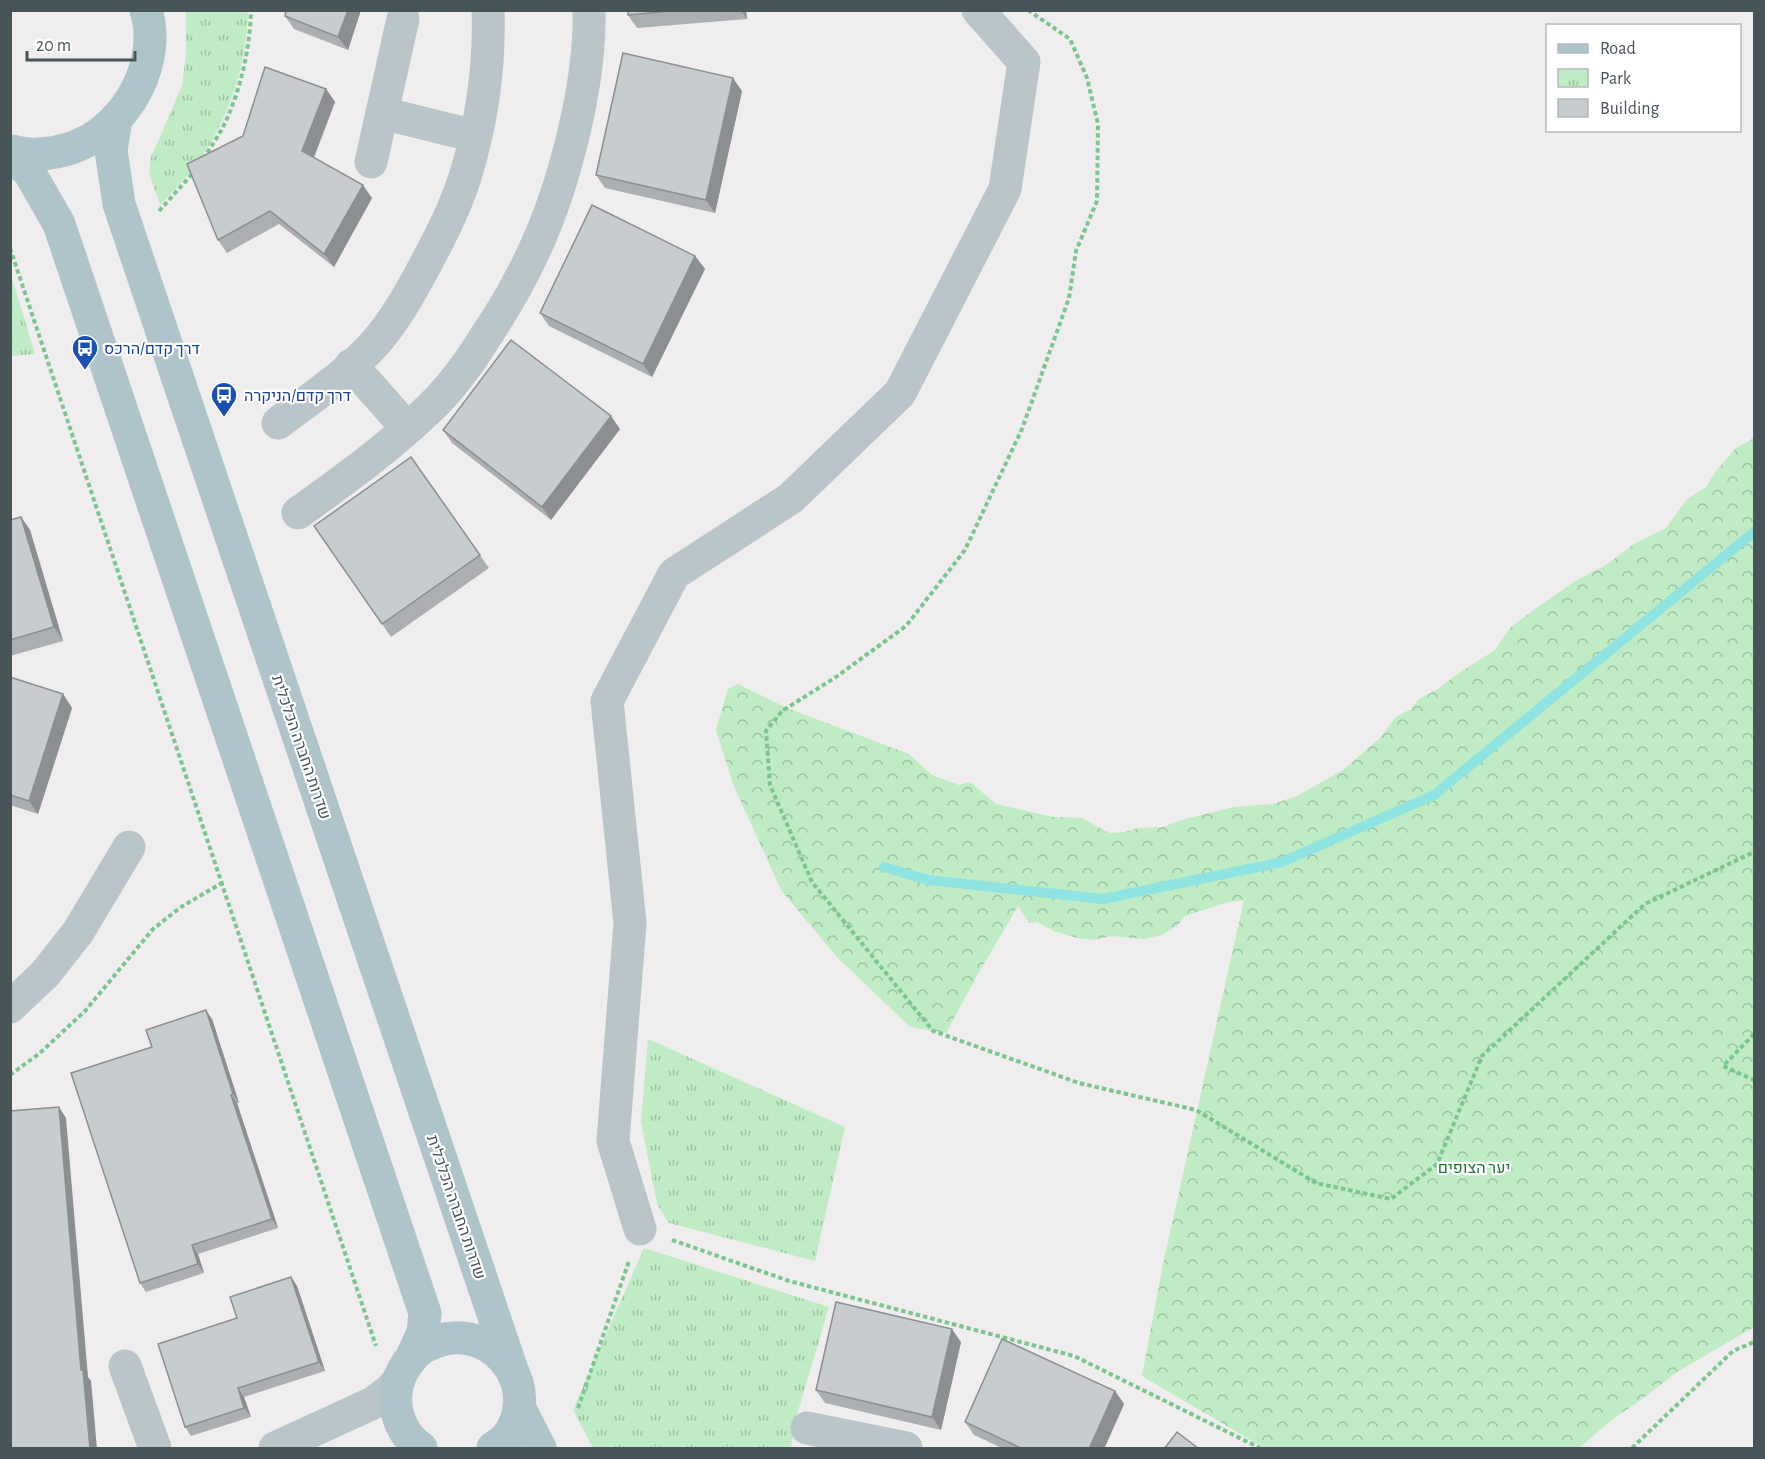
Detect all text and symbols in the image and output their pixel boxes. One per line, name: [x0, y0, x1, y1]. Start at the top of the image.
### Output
scale bar: [27, 24, 135, 62]
legend: [1546, 24, 1741, 132]
text: 20 m: [36, 37, 71, 55]
text: Road: [1600, 40, 1636, 58]
text: Park: [1600, 70, 1632, 88]
text: Building: [1600, 100, 1660, 118]
bus stop icon: דרך קדם/הרכס: [70, 333, 100, 371]
place label: דרך קדם/הרכס: [104, 341, 200, 357]
bus stop icon: דרך קדם/הניקרה: [209, 380, 239, 418]
place label: דרך קדם/הניקרה: [244, 388, 351, 404]
street label: שדרות החברה הכלכלית: [269, 673, 333, 822]
street label: שדרות החברה הכלכלית: [424, 1133, 488, 1282]
park label: יער הצופים: [1438, 1160, 1510, 1176]

